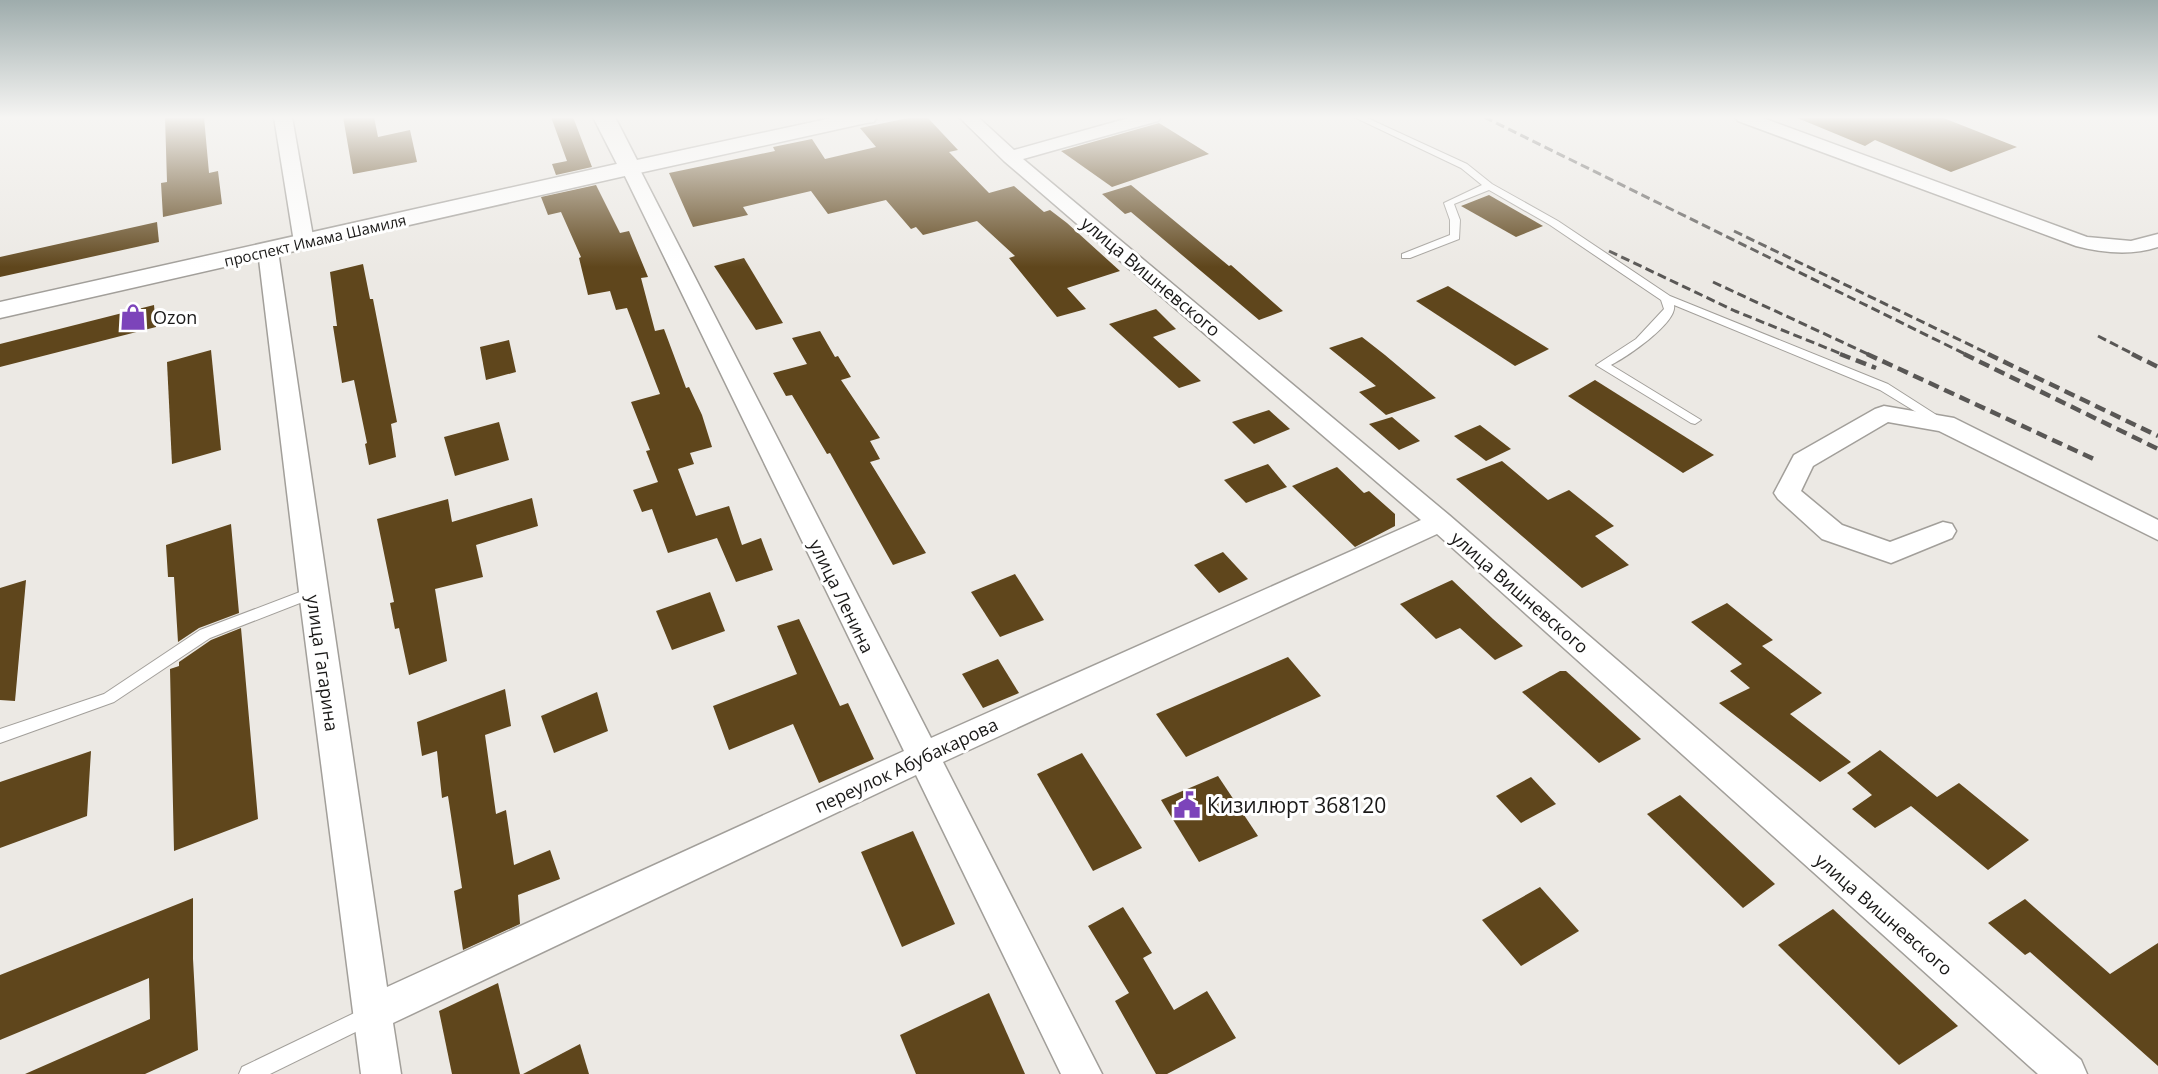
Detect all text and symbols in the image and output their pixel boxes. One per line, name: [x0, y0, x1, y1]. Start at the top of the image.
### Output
street label: проспект Имама Шамиля: [222, 209, 408, 271]
street label: улица Вишневского: [1076, 211, 1226, 341]
shop icon: Ozon: [118, 302, 148, 332]
place label: Ozon: [153, 305, 197, 329]
street label: улица Вишневского: [1446, 526, 1594, 658]
street label: улица Ленина: [804, 535, 880, 657]
street label: улица Гагарина: [302, 593, 344, 733]
street label: переулок Абубакарова: [810, 712, 1002, 818]
public building icon: Кизилюрт 368120: [1172, 790, 1202, 820]
place label: Кизилюрт 368120: [1207, 791, 1386, 819]
street label: улица Вишневского: [1810, 848, 1958, 980]

